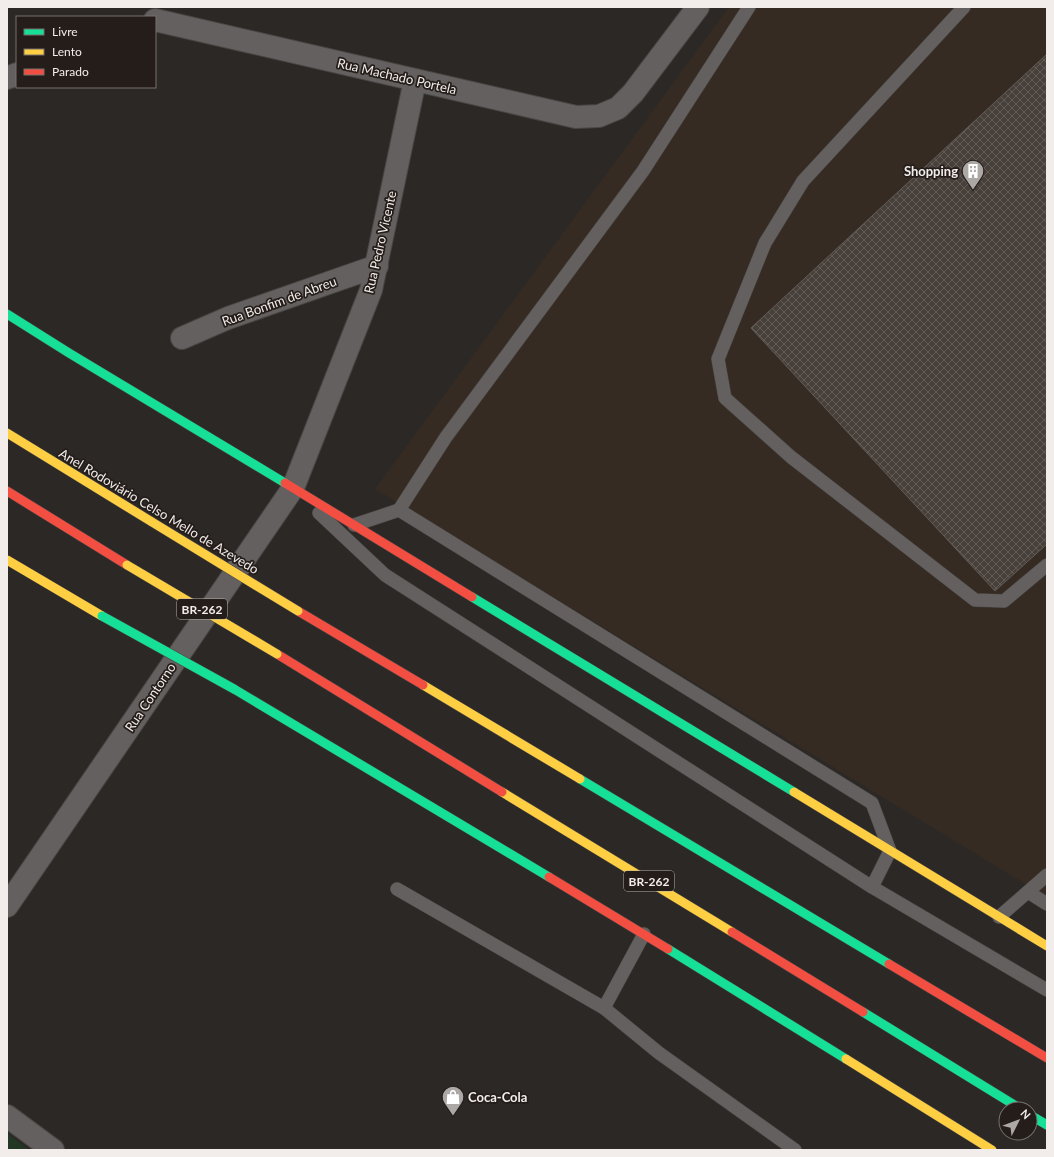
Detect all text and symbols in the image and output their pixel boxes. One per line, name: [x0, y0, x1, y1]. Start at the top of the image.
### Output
legend: [16, 16, 156, 88]
text: Livre: [52, 24, 78, 39]
text: Lento: [52, 44, 82, 59]
street label: Rua Machado Portela: [336, 55, 458, 97]
text: Parado: [52, 64, 89, 79]
building icon: Shopping: [960, 158, 986, 191]
place label: Shopping: [904, 163, 958, 179]
street label: Rua Pedro Vicente: [360, 189, 400, 295]
street label: Rua Bonfim de Abreu: [219, 273, 339, 329]
street label: Anel Rodoviário Celso Mello de Azevedo: [56, 445, 262, 577]
road number: BR-262: [177, 599, 227, 619]
street label: Rua Contorno: [121, 660, 179, 734]
road number: BR-262: [624, 871, 674, 891]
shop icon: Coca-Cola: [440, 1084, 466, 1117]
place label: Coca-Cola: [468, 1089, 527, 1105]
north arrow: [998, 1101, 1038, 1141]
text: N: [1018, 1106, 1033, 1121]

